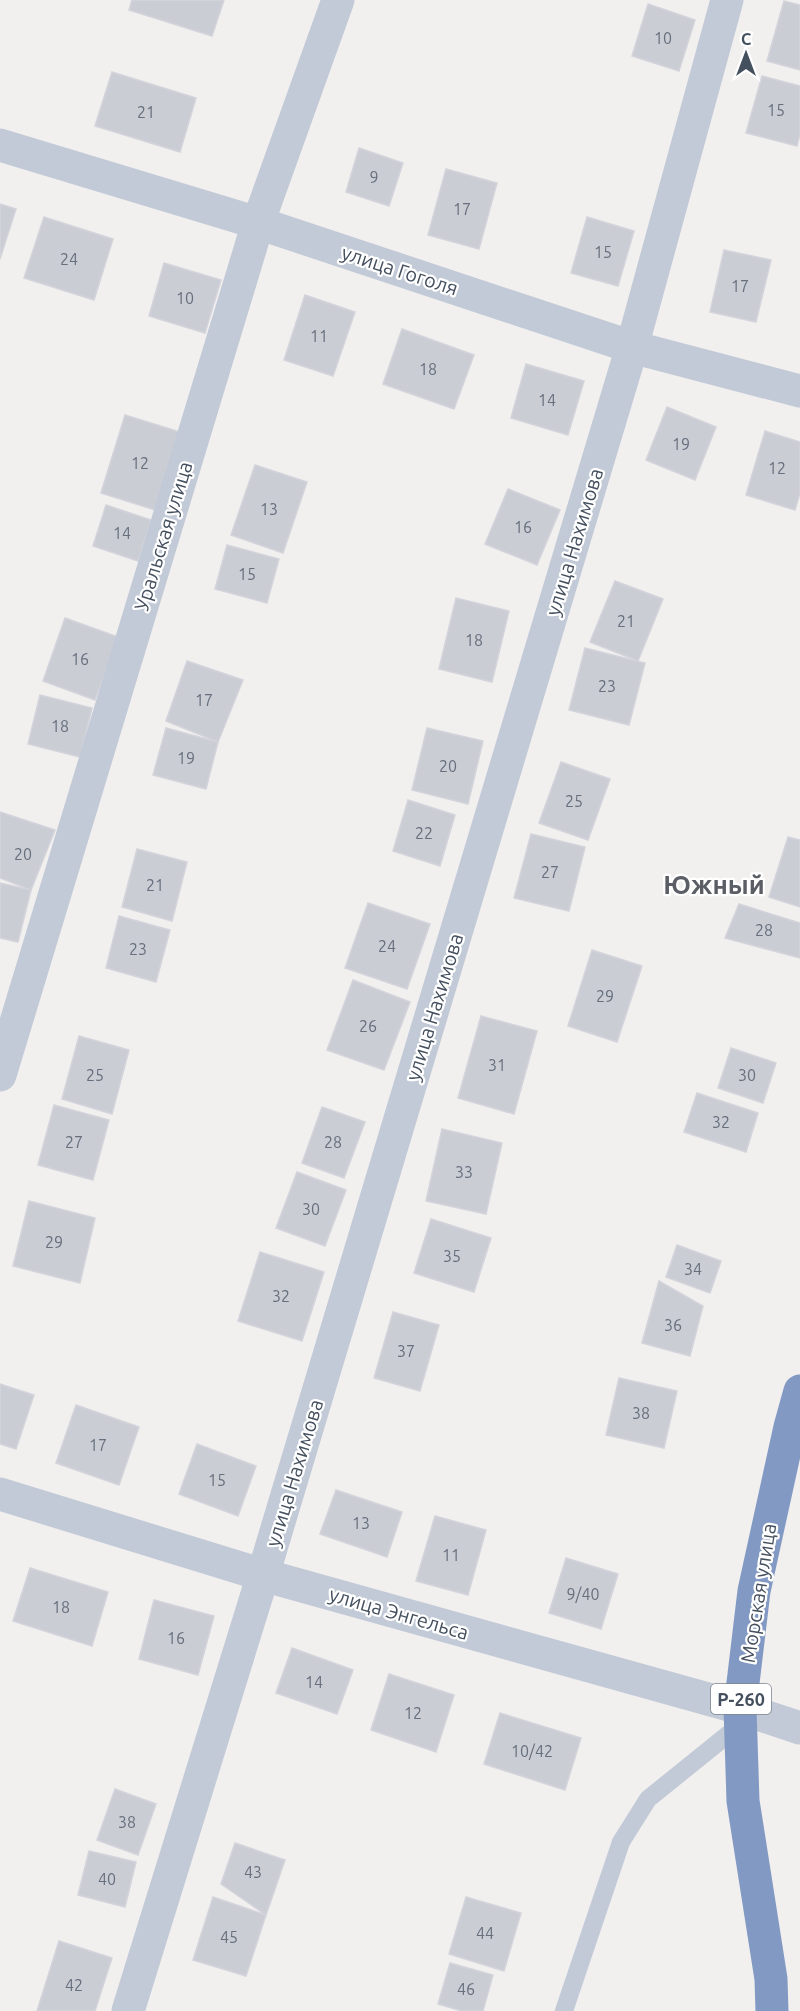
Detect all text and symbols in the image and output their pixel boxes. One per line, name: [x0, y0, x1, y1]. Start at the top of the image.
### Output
north arrow: [716, 24, 776, 84]
house number: 10: [654, 29, 672, 47]
text: С: [741, 30, 751, 48]
house number: 15: [767, 101, 785, 119]
house number: 21: [137, 103, 155, 121]
house number: 9: [369, 168, 379, 186]
house number: 17: [453, 200, 471, 218]
street label: улица Гоголя: [339, 240, 461, 300]
house number: 15: [594, 243, 612, 261]
house number: 24: [60, 250, 78, 268]
house number: 17: [731, 277, 749, 295]
house number: 10: [176, 289, 194, 307]
house number: 11: [310, 327, 328, 345]
house number: 18: [419, 360, 437, 378]
house number: 14: [538, 391, 556, 409]
house number: 19: [672, 435, 690, 453]
house number: 12: [131, 454, 149, 472]
street label: Уральская улица: [129, 458, 197, 614]
house number: 12: [768, 459, 786, 477]
street label: улица Нахимова: [541, 465, 607, 619]
house number: 13: [260, 500, 278, 518]
house number: 16: [514, 518, 532, 536]
house number: 14: [113, 524, 131, 542]
house number: 15: [238, 565, 256, 583]
house number: 21: [617, 612, 635, 630]
house number: 18: [465, 631, 483, 649]
house number: 16: [71, 650, 89, 668]
house number: 23: [598, 677, 616, 695]
house number: 17: [195, 691, 213, 709]
house number: 18: [51, 717, 69, 735]
house number: 19: [177, 749, 195, 767]
house number: 20: [439, 757, 457, 775]
house number: 25: [565, 792, 583, 810]
house number: 22: [415, 824, 433, 842]
house number: 20: [14, 845, 32, 863]
house number: 27: [541, 863, 559, 881]
district label: Южный: [663, 870, 765, 899]
house number: 21: [146, 876, 164, 894]
house number: 28: [755, 921, 773, 939]
street label: улица Нахимова: [401, 930, 467, 1084]
house number: 24: [378, 937, 396, 955]
house number: 23: [129, 940, 147, 958]
house number: 29: [596, 987, 614, 1005]
house number: 26: [359, 1017, 377, 1035]
house number: 31: [488, 1056, 506, 1074]
house number: 25: [86, 1066, 104, 1084]
house number: 30: [738, 1066, 756, 1084]
house number: 32: [712, 1113, 730, 1131]
house number: 27: [65, 1133, 83, 1151]
house number: 28: [324, 1133, 342, 1151]
house number: 33: [455, 1163, 473, 1181]
house number: 30: [302, 1200, 320, 1218]
house number: 29: [45, 1233, 63, 1251]
house number: 35: [443, 1247, 461, 1265]
house number: 34: [684, 1260, 702, 1278]
house number: 32: [272, 1287, 290, 1305]
house number: 36: [664, 1316, 682, 1334]
house number: 37: [397, 1342, 415, 1360]
street label: улица Нахимова: [261, 1396, 327, 1550]
house number: 38: [632, 1404, 650, 1422]
house number: 17: [89, 1436, 107, 1454]
house number: 15: [208, 1471, 226, 1489]
house number: 13: [352, 1514, 370, 1532]
street label: Морская улица: [736, 1522, 780, 1664]
house number: 11: [442, 1546, 460, 1564]
street label: улица Энгельса: [327, 1582, 471, 1644]
house number: 9/40: [567, 1585, 599, 1603]
house number: 18: [52, 1598, 70, 1616]
house number: 16: [167, 1629, 185, 1647]
house number: 14: [305, 1673, 323, 1691]
road number: Р-260: [711, 1684, 771, 1714]
house number: 12: [404, 1704, 422, 1722]
house number: 10/42: [511, 1742, 553, 1760]
house number: 38: [118, 1813, 136, 1831]
house number: 43: [244, 1863, 262, 1881]
house number: 40: [98, 1870, 116, 1888]
house number: 44: [476, 1924, 494, 1942]
house number: 45: [220, 1928, 238, 1946]
house number: 42: [65, 1976, 83, 1994]
house number: 46: [457, 1980, 475, 1998]

